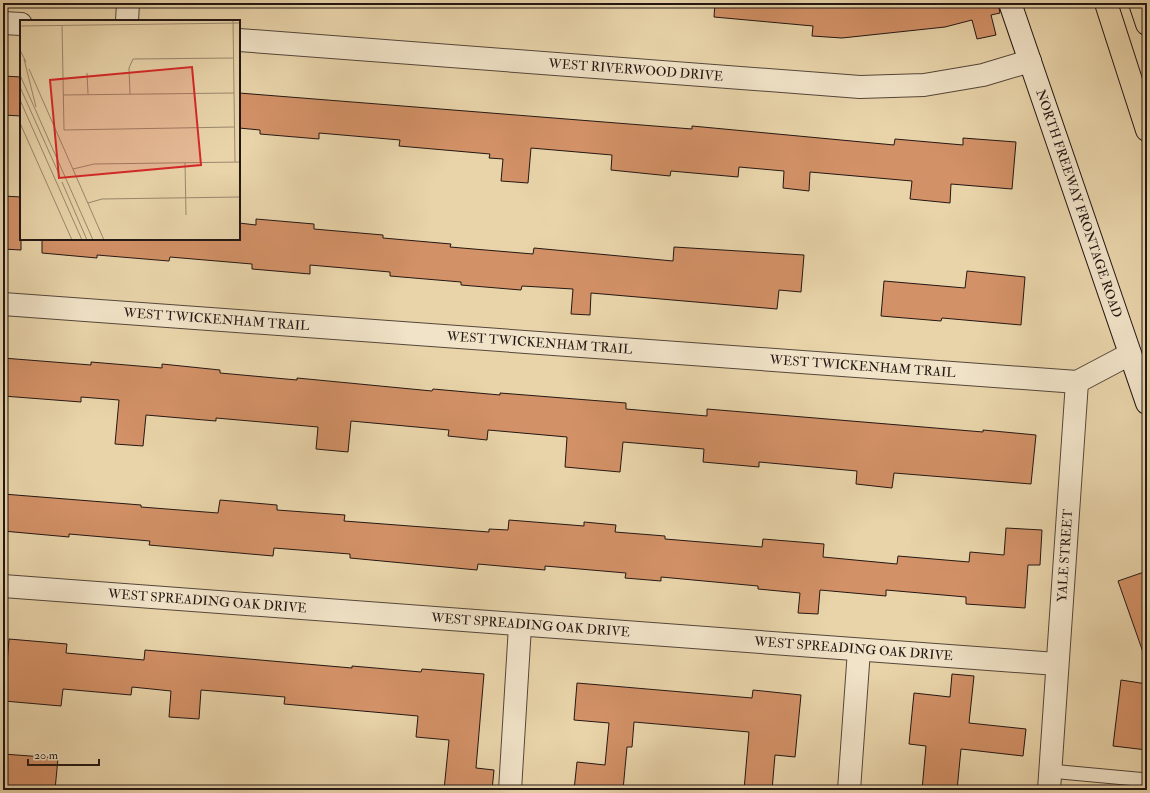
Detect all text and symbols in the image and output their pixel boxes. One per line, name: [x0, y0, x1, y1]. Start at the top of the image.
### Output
inset map: [20, 20, 240, 240]
street label: WEST RIVERWOOD DRIVE: [547, 55, 724, 85]
street label: NORTH FREEWAY FRONTAGE ROAD: [1032, 87, 1125, 320]
street label: WEST TWICKENHAM TRAIL: [122, 305, 311, 334]
street label: WEST TWICKENHAM TRAIL: [445, 328, 634, 358]
street label: WEST TWICKENHAM TRAIL: [768, 352, 957, 381]
street label: YALE STREET: [1054, 508, 1076, 602]
street label: WEST SPREADING OAK DRIVE: [107, 586, 307, 616]
street label: WEST SPREADING OAK DRIVE: [430, 610, 630, 640]
street label: WEST SPREADING OAK DRIVE: [753, 634, 954, 664]
scale bar: [28, 741, 99, 767]
text: 20 m: [34, 748, 59, 763]

